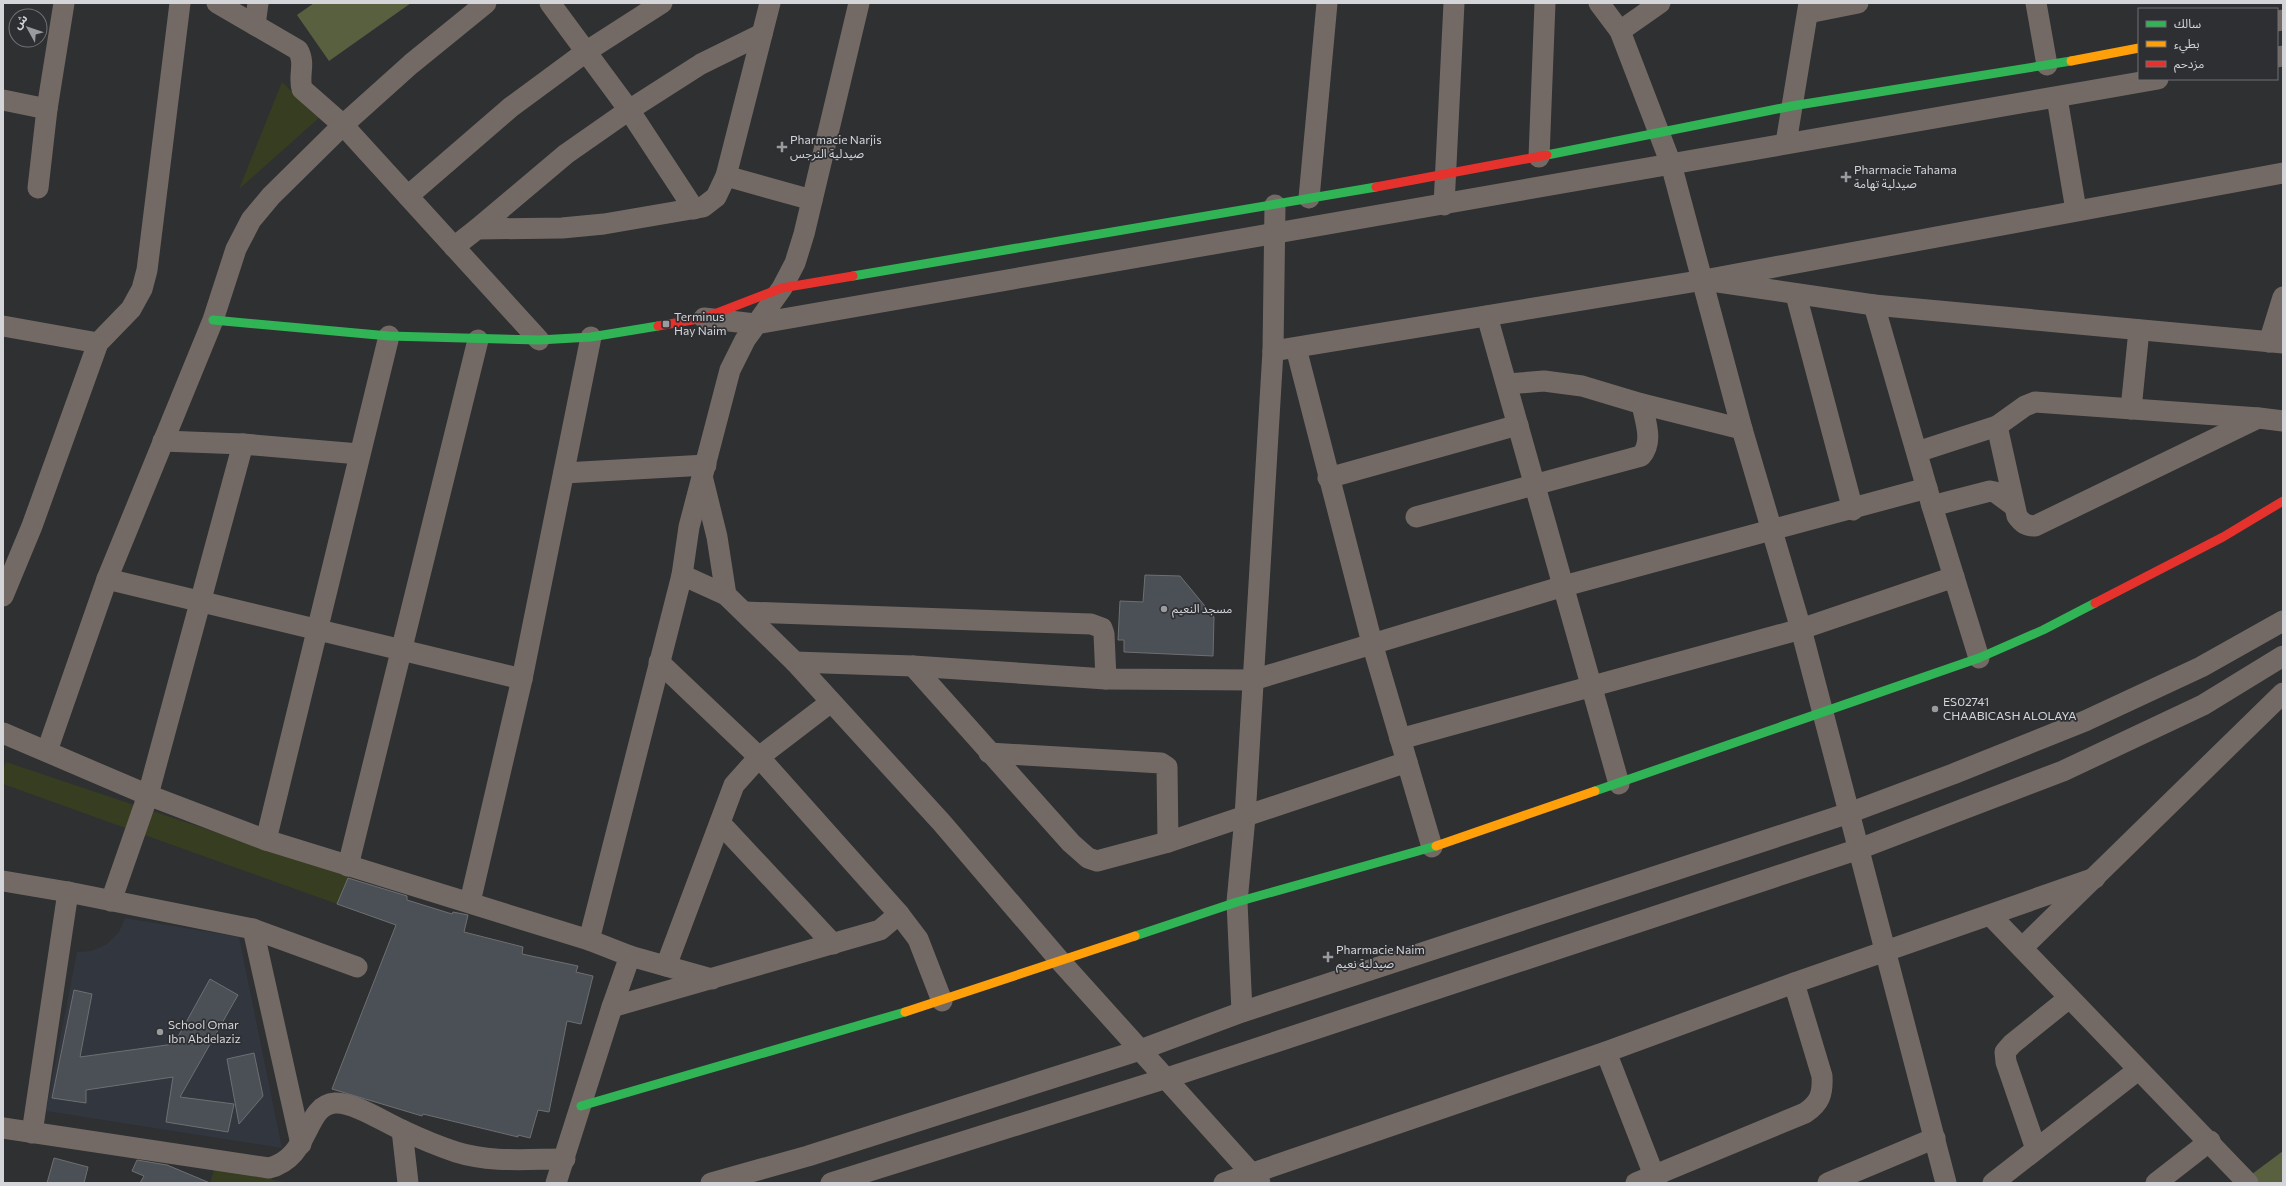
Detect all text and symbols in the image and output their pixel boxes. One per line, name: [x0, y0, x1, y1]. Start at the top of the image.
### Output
north arrow: [8, 8, 48, 48]
legend: [2138, 8, 2278, 80]
text: ش: [10, 11, 31, 32]
text: سالك: [2174, 16, 2201, 30]
text: بطيء: [2174, 36, 2200, 54]
text: مزدحم: [2174, 56, 2204, 73]
place label: Pharmacie Narjis صيدلية النرجس: [790, 132, 882, 161]
marker: Pharmacie Narjis صيدلية النرجس: [777, 142, 787, 152]
place label: Pharmacie Tahama صيدلية تهامة: [1854, 162, 1957, 191]
marker: Pharmacie Tahama صيدلية تهامة: [1841, 172, 1851, 182]
place label: Terminus Hay Naim: [674, 309, 727, 337]
marker: Terminus Hay Naim: [661, 319, 671, 329]
place label: مسجد النعيم: [1172, 601, 1232, 618]
marker: مسجد النعيم: [1159, 604, 1169, 614]
place label: ES02741 CHAABICASH ALOLAYA: [1943, 694, 2077, 722]
marker: ES02741 CHAABICASH ALOLAYA: [1930, 704, 1940, 714]
place label: Pharmacie Naim صيدلية نعيم: [1336, 942, 1425, 973]
marker: Pharmacie Naim صيدلية نعيم: [1323, 952, 1333, 962]
place label: School Omar Ibn Abdelaziz: [168, 1017, 241, 1045]
marker: School Omar Ibn Abdelaziz: [155, 1027, 165, 1037]

